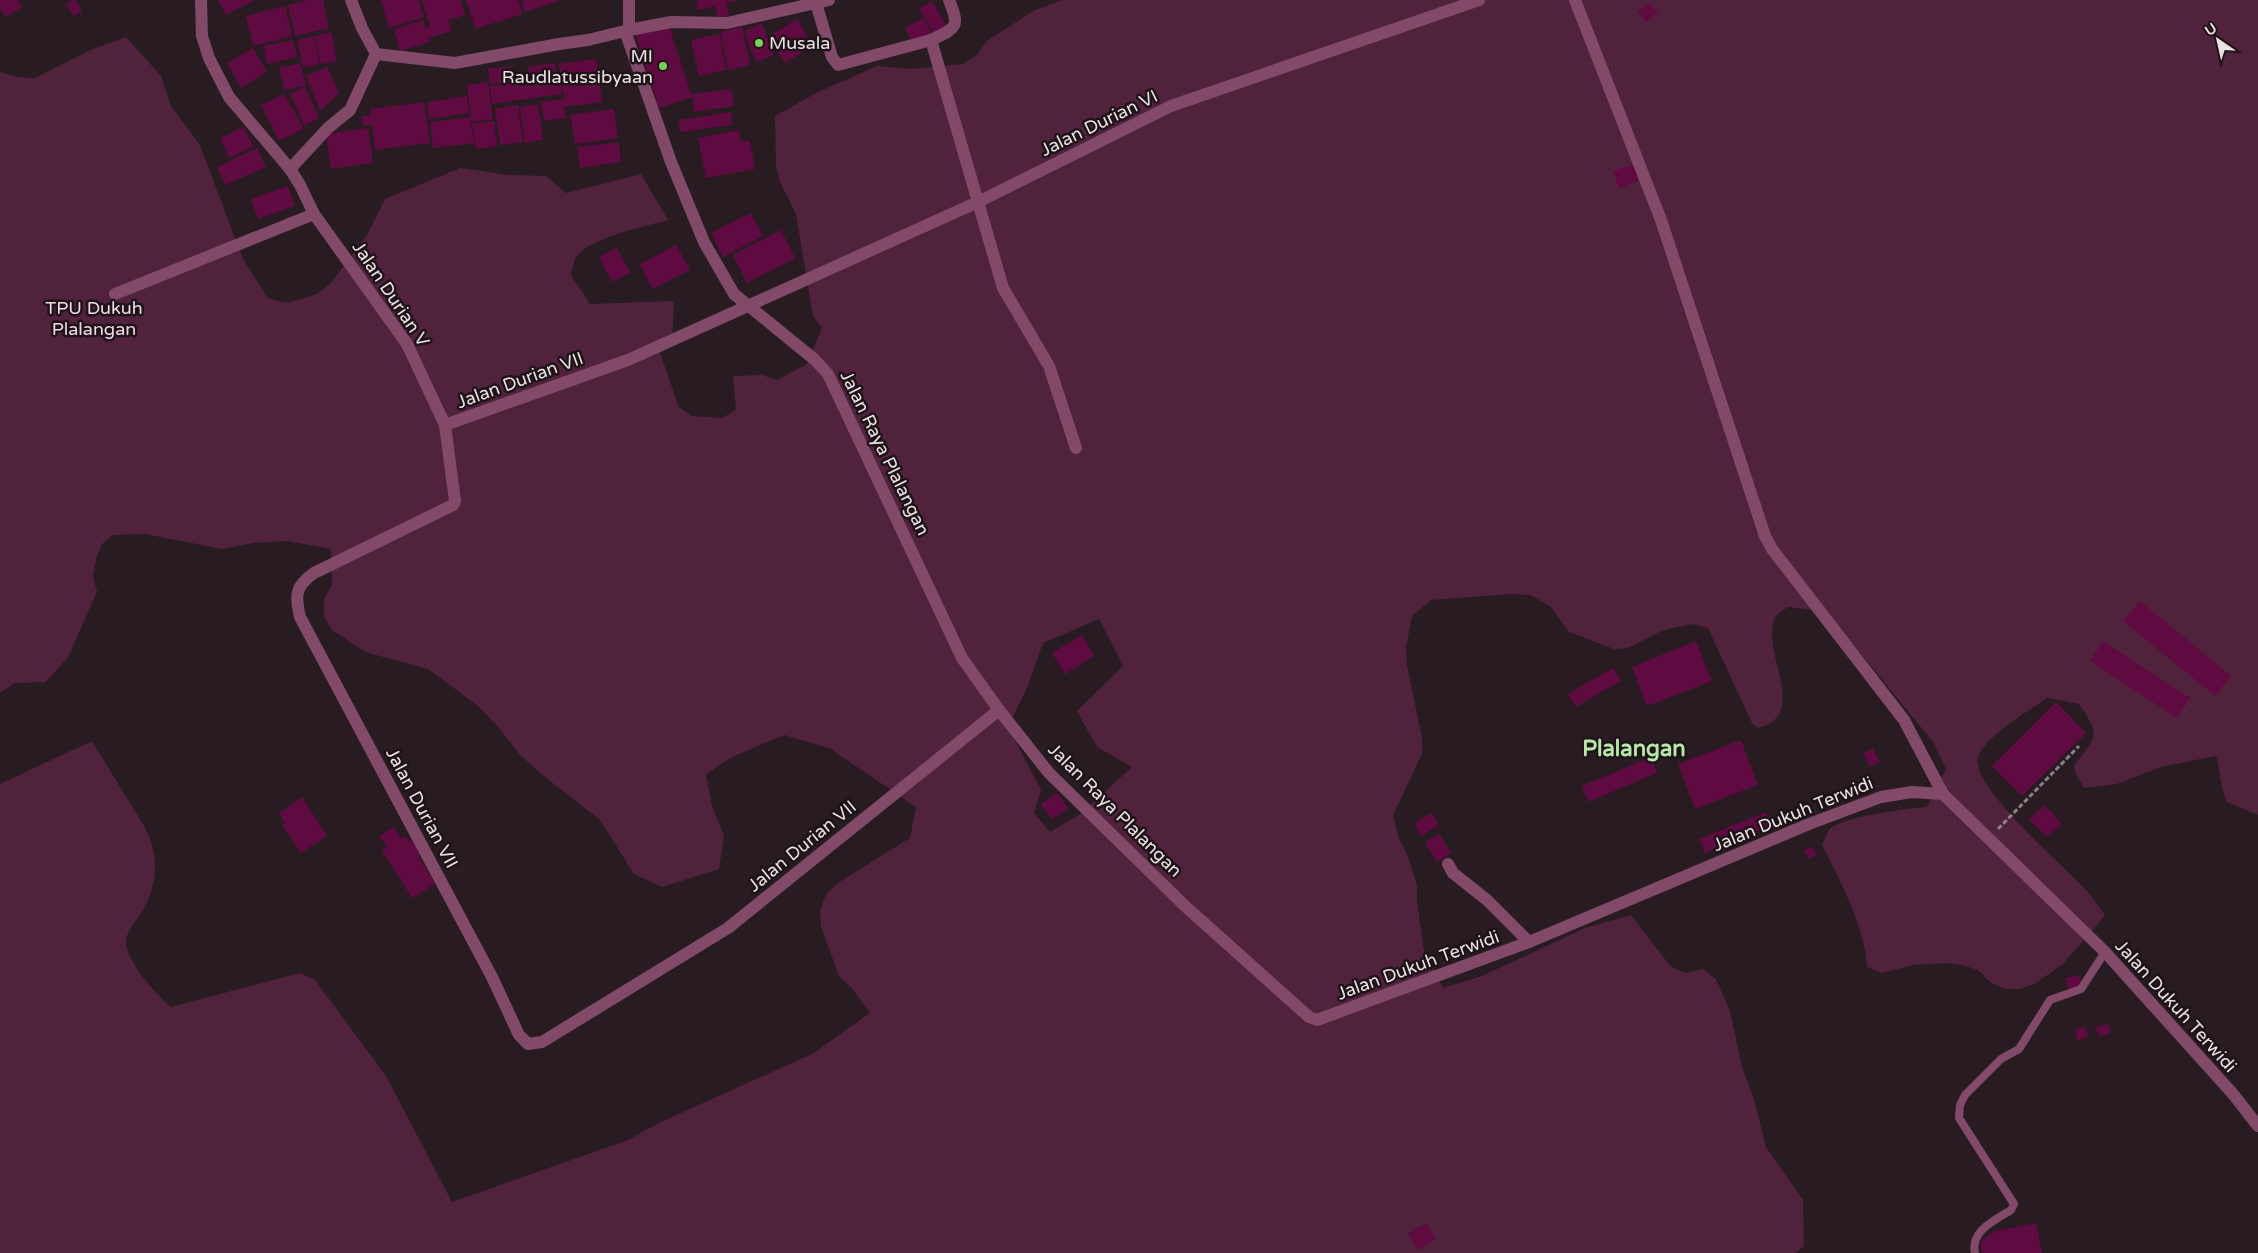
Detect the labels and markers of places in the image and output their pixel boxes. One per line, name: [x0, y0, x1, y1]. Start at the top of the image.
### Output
place label: Musala: [769, 32, 830, 54]
marker: Musala: [753, 37, 765, 49]
place label: MI Raudlatussibyaan: [502, 45, 653, 88]
marker: MI Raudlatussibyaan: [657, 60, 669, 72]

